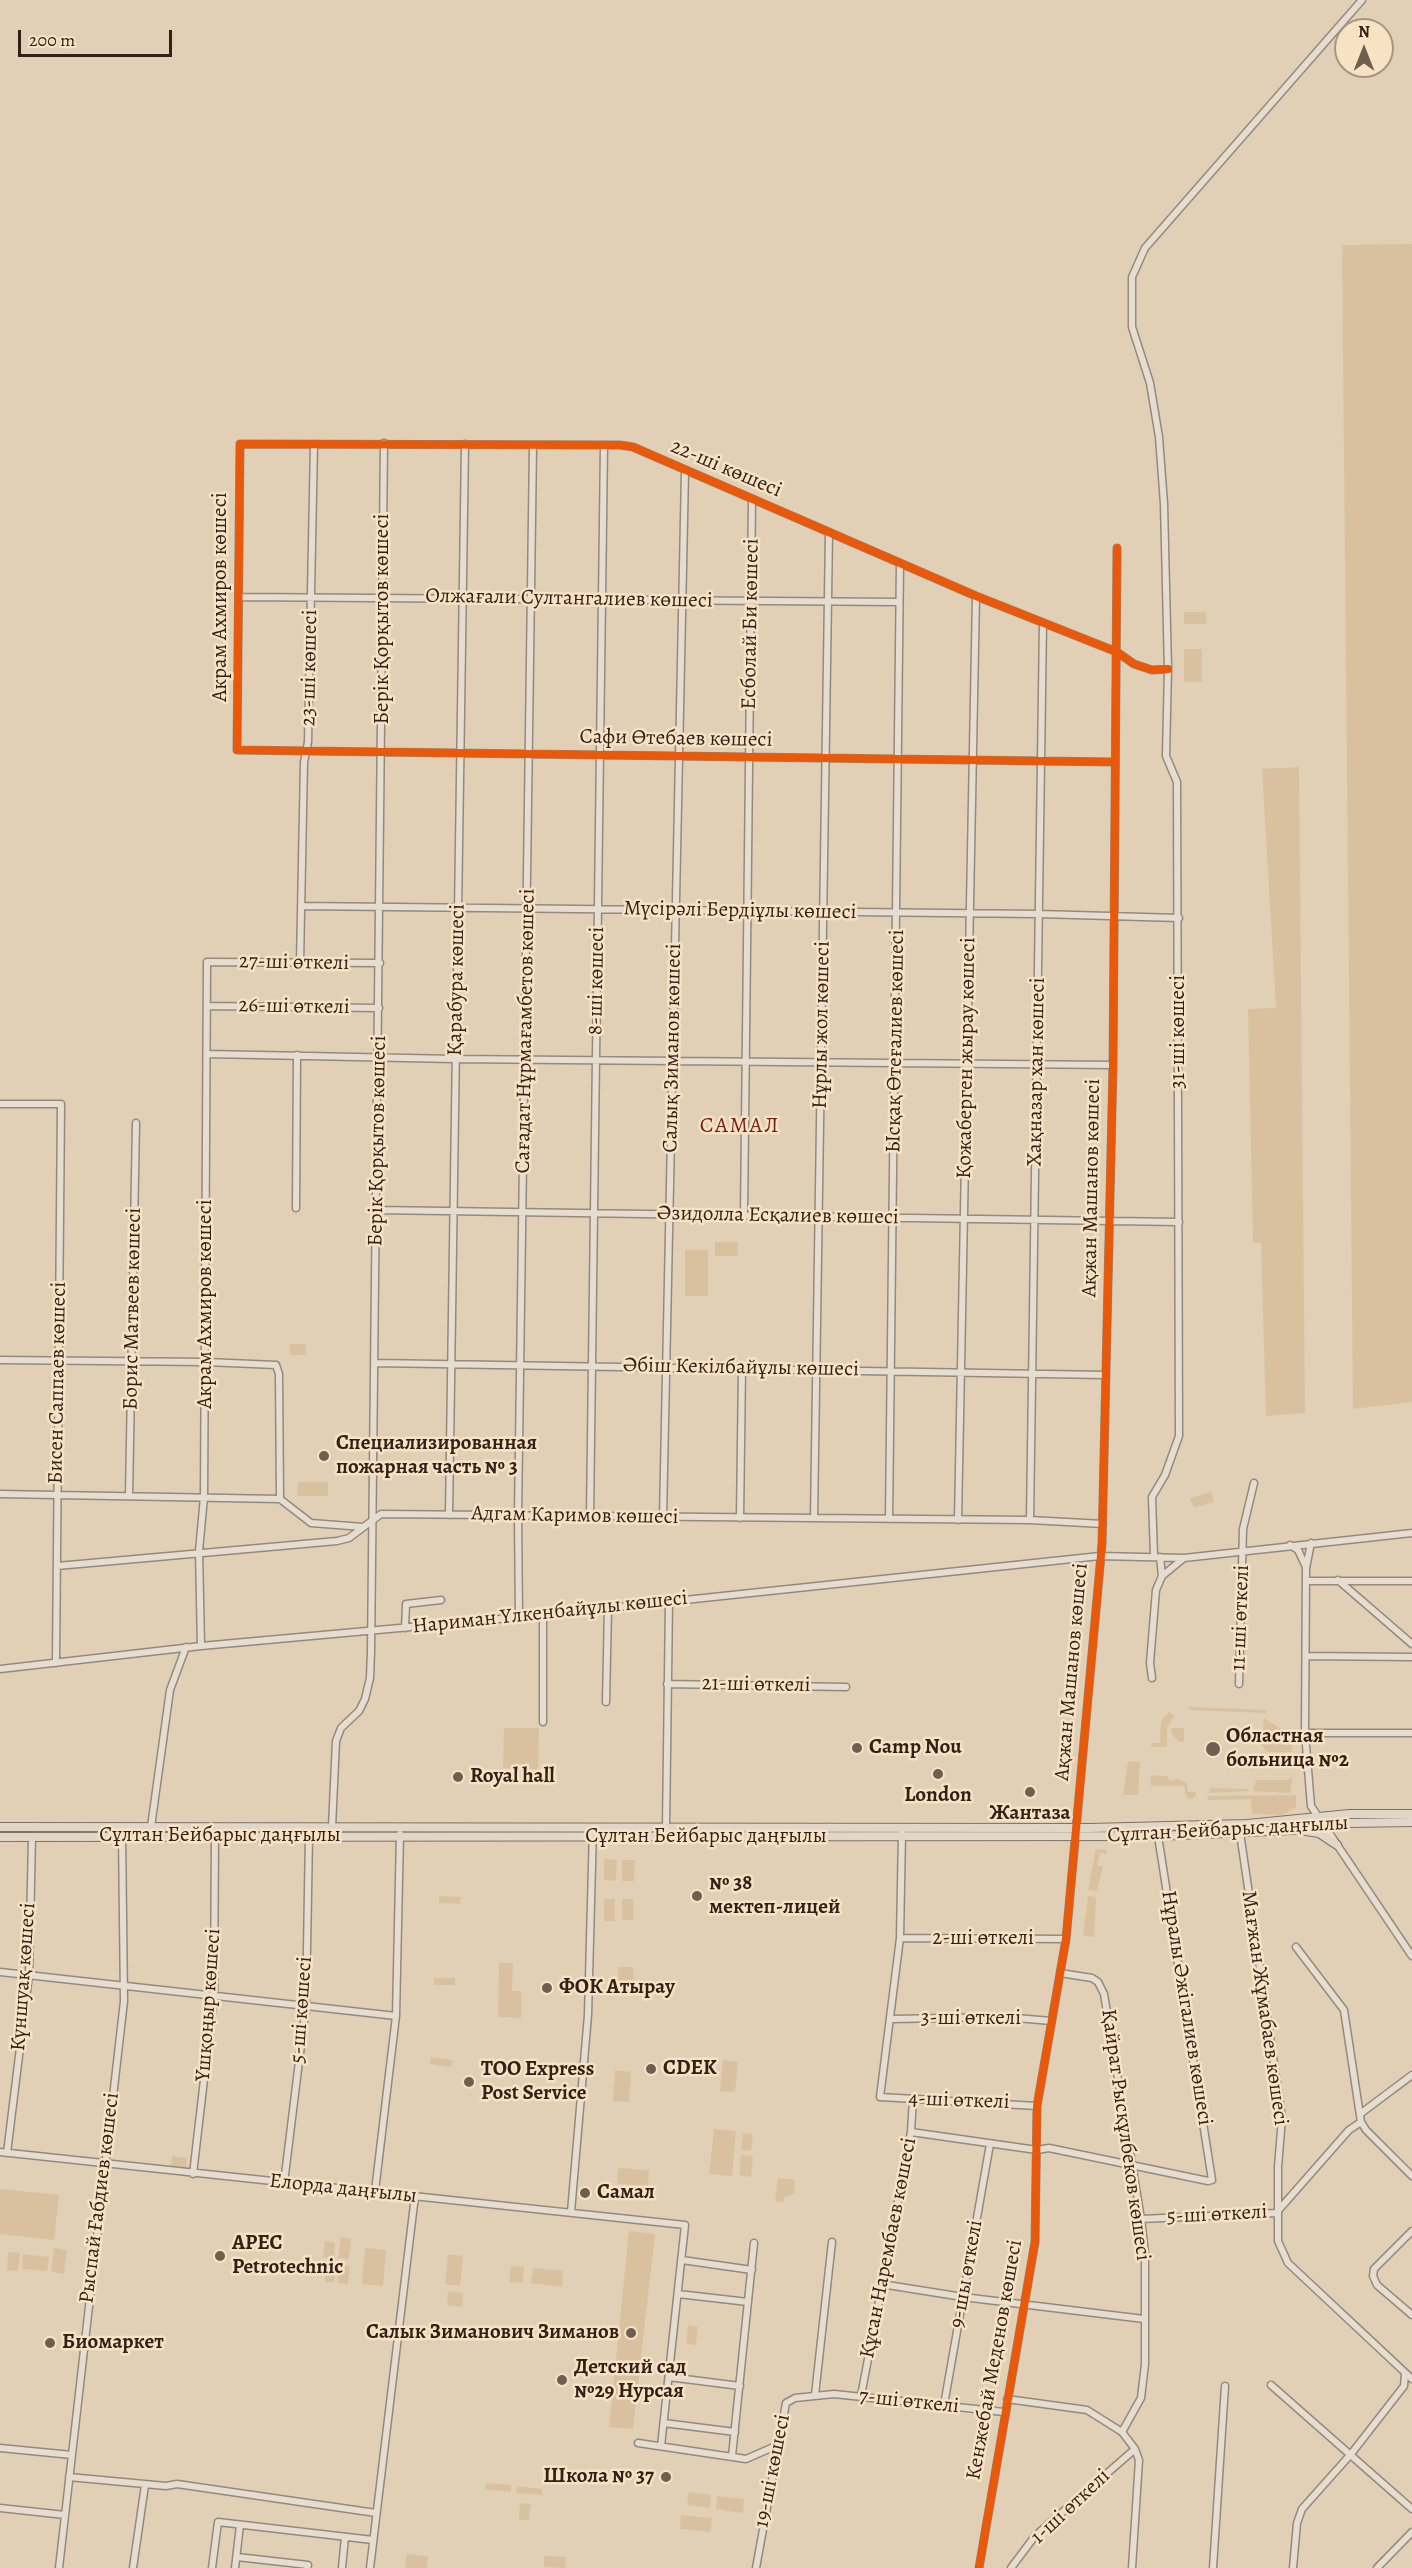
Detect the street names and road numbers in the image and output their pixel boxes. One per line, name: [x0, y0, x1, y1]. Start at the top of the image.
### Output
street label: 22-ші көшесі: [667, 434, 785, 504]
street label: Акрам Ахмиров көшесі: [208, 492, 234, 702]
street label: Берік Қорқытов көшесі: [370, 514, 396, 724]
street label: Есболай Би көшесі: [737, 538, 765, 710]
street label: Олжағали Султангалиев көшесі: [425, 584, 713, 614]
street label: 23-шi көшесi: [296, 609, 324, 727]
street label: Сафи Өтебаев көшесі: [579, 725, 773, 753]
street label: Сағадат Нұрмағамбетов көшесі: [511, 888, 541, 1174]
street label: Мүсірәлі Бердіұлы көшесі: [623, 896, 857, 926]
street label: Қарабура көшесі: [443, 904, 471, 1056]
street label: 8-шi көшесi: [583, 927, 611, 1035]
street label: Ысқақ Өтеғалиев көшесі: [881, 929, 911, 1153]
street label: Қожаберген жырау көшесі: [952, 937, 982, 1179]
street label: Нұрлы жол көшесі: [808, 941, 836, 1109]
street label: Салық Зиманов көшесі: [659, 943, 687, 1153]
street label: 27-ші өткелі: [239, 949, 349, 977]
street label: 31-ші көшесі: [1166, 975, 1192, 1089]
street label: Хақназар хан көшесі: [1023, 977, 1051, 1167]
street label: 26-ші өткелі: [238, 993, 350, 1021]
street label: Берік Қорқытов көшесі: [364, 1035, 392, 1247]
street label: Ақжан Машанов көшесі: [1077, 1079, 1107, 1297]
street label: Акрам Ахмиров көшесі: [193, 1199, 219, 1409]
street label: Әзидолла Есқалиев көшесі: [657, 1201, 899, 1231]
street label: Борис Матвеев көшесі: [119, 1208, 147, 1410]
street label: Бисен Саппаев көшесі: [44, 1282, 72, 1484]
street label: Әбіш Кекілбайұлы көшесі: [623, 1353, 859, 1383]
street label: Адгам Каримов көшесі: [471, 1502, 679, 1530]
street label: Ақжан Машанов көшесі: [1050, 1562, 1094, 1782]
street label: 11-ші өткелі: [1227, 1565, 1255, 1671]
street label: Нариман Үлкенбайұлы көшесі: [411, 1586, 689, 1640]
street label: 21-ші өткелі: [701, 1671, 811, 1699]
street label: Сұлтан Бейбарыс даңғылы: [1107, 1811, 1349, 1849]
street label: Сұлтан Бейбарыс даңғылы: [99, 1823, 341, 1849]
street label: Сұлтан Бейбарыс даңғылы: [585, 1824, 827, 1850]
street label: Нұралы Әжiгалиев көшесi: [1155, 1889, 1217, 2127]
street label: Мағжан Жұмабаев көшесі: [1235, 1889, 1293, 2127]
street label: Күншуақ көшесі: [6, 1902, 42, 2052]
street label: 2-ші өткелі: [932, 1926, 1034, 1952]
street label: Үшқоңыр көшесі: [191, 1928, 227, 2082]
street label: 5-ші көшесі: [286, 1956, 318, 2064]
street label: 3-ші өткелі: [921, 2006, 1021, 2032]
street label: Қайрат Рысқұлбеков көшесі: [1095, 2008, 1155, 2262]
street label: 4-ші өткелі: [908, 2087, 1010, 2115]
street label: Рыспай Ғабдиев көшесі: [75, 2091, 125, 2305]
street label: Құсан Нарембаев көшесі: [855, 2135, 923, 2361]
street label: Елорда даңғылы: [268, 2169, 418, 2209]
street label: 5-ші өткелі: [1166, 2200, 1268, 2230]
street label: 9-шы өткелі: [945, 2218, 989, 2330]
street label: Кенжебай Меденов көшесі: [961, 2238, 1029, 2482]
street label: 7-ші өткелі: [858, 2384, 960, 2420]
street label: 19-ші көшесі: [750, 2412, 796, 2530]
street label: 1-ші өткелі: [1026, 2464, 1116, 2550]

